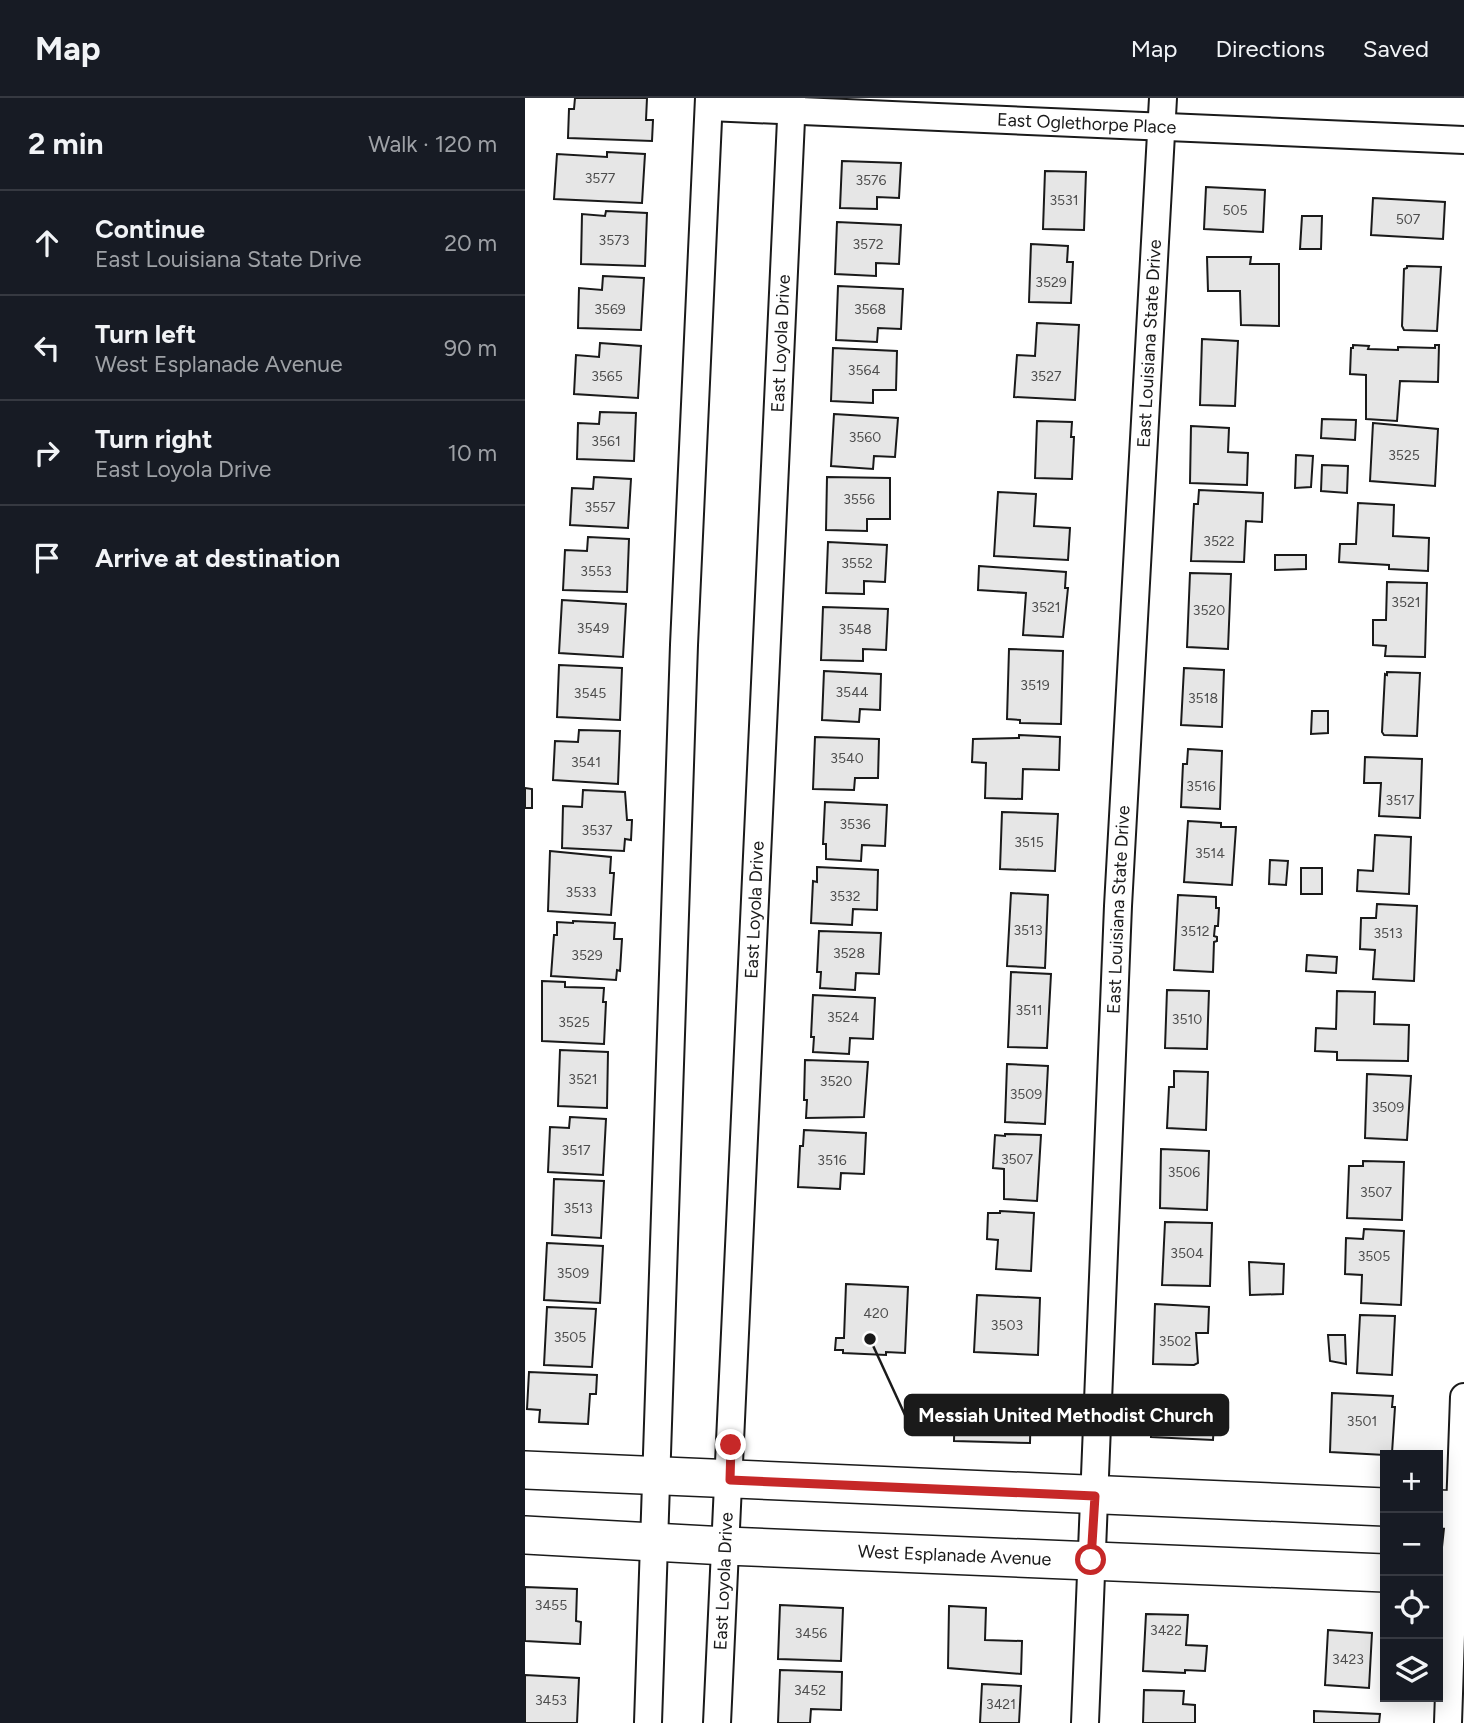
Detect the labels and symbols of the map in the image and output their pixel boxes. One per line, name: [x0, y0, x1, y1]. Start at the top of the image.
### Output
street label: East Oglethorpe Place: [997, 109, 1177, 138]
house number: 3577: [585, 170, 616, 187]
house number: 3576: [855, 172, 887, 189]
house number: 3531: [1049, 192, 1079, 209]
house number: 505: [1222, 202, 1248, 219]
house number: 507: [1396, 211, 1421, 228]
house number: 3573: [599, 232, 629, 249]
house number: 3572: [852, 236, 884, 253]
street label: East Louisiana State Drive: [1133, 239, 1166, 448]
street label: East Loyola Drive: [766, 274, 795, 413]
house number: 3529: [1035, 274, 1067, 291]
house number: 3569: [594, 301, 626, 318]
house number: 3568: [854, 301, 886, 318]
house number: 3564: [848, 362, 880, 379]
house number: 3565: [591, 368, 623, 385]
house number: 3527: [1030, 368, 1062, 385]
house number: 3560: [849, 429, 881, 446]
house number: 3561: [591, 433, 621, 450]
house number: 3525: [1388, 447, 1420, 464]
house number: 3556: [843, 491, 875, 508]
house number: 3557: [584, 499, 616, 516]
house number: 3522: [1203, 533, 1235, 550]
house number: 3552: [841, 555, 873, 572]
house number: 3553: [580, 563, 612, 580]
house number: 3521: [1391, 594, 1421, 611]
house number: 3521: [1031, 599, 1061, 616]
house number: 3520: [1193, 602, 1225, 619]
house number: 3549: [577, 620, 609, 637]
house number: 3548: [839, 621, 871, 638]
house number: 3519: [1020, 677, 1050, 694]
house number: 3544: [835, 684, 869, 701]
house number: 3545: [574, 685, 606, 702]
house number: 3518: [1188, 690, 1218, 707]
house number: 3540: [830, 750, 864, 767]
house number: 3541: [571, 754, 601, 771]
house number: 3516: [1186, 778, 1216, 795]
house number: 3517: [1386, 792, 1415, 809]
street label: East Louisiana State Drive: [1103, 805, 1135, 1014]
house number: 3536: [839, 816, 871, 833]
house number: 3537: [582, 822, 613, 839]
house number: 3515: [1014, 834, 1044, 851]
street label: East Loyola Drive: [740, 840, 769, 979]
house number: 3514: [1195, 845, 1225, 862]
house number: 3533: [566, 884, 596, 901]
house number: 3532: [829, 888, 861, 905]
house number: 3513: [1013, 922, 1043, 939]
house number: 3512: [1180, 923, 1210, 940]
house number: 3513: [1373, 925, 1403, 942]
house number: 3528: [833, 945, 865, 962]
house number: 3529: [571, 947, 603, 964]
house number: 3511: [1015, 1002, 1043, 1019]
house number: 3524: [827, 1009, 859, 1026]
house number: 3510: [1172, 1011, 1202, 1028]
house number: 3525: [558, 1014, 590, 1031]
house number: 3521: [568, 1071, 598, 1088]
house number: 3520: [820, 1073, 852, 1090]
house number: 3509: [1010, 1086, 1042, 1103]
house number: 3509: [1372, 1099, 1404, 1116]
house number: 3517: [562, 1142, 591, 1159]
house number: 3507: [1001, 1151, 1034, 1168]
house number: 3516: [817, 1152, 847, 1169]
house number: 3506: [1168, 1164, 1200, 1181]
house number: 3507: [1360, 1184, 1393, 1201]
house number: 3513: [563, 1200, 593, 1217]
house number: 3504: [1170, 1245, 1204, 1262]
house number: 3505: [1358, 1248, 1390, 1265]
house number: 3509: [557, 1265, 589, 1282]
house number: 420: [863, 1305, 889, 1322]
house number: 3503: [991, 1317, 1023, 1334]
house number: 3505: [554, 1329, 586, 1346]
house number: 3502: [1159, 1333, 1191, 1350]
callout: Messiah United Methodist Church: [905, 1395, 1228, 1435]
text: Messiah United Methodist Church: [918, 1404, 1214, 1427]
house number: 3501: [1347, 1413, 1377, 1430]
route end: [715, 1429, 746, 1460]
street label: East Loyola Drive: [709, 1512, 738, 1651]
street label: West Esplanade Avenue: [857, 1540, 1052, 1570]
route start: [1075, 1544, 1106, 1575]
house number: 3455: [535, 1597, 567, 1614]
house number: 3422: [1150, 1622, 1182, 1639]
house number: 3456: [795, 1625, 827, 1642]
house number: 3423: [1332, 1651, 1364, 1668]
house number: 3452: [794, 1682, 826, 1699]
house number: 3453: [535, 1692, 567, 1709]
house number: 3421: [986, 1696, 1016, 1713]

